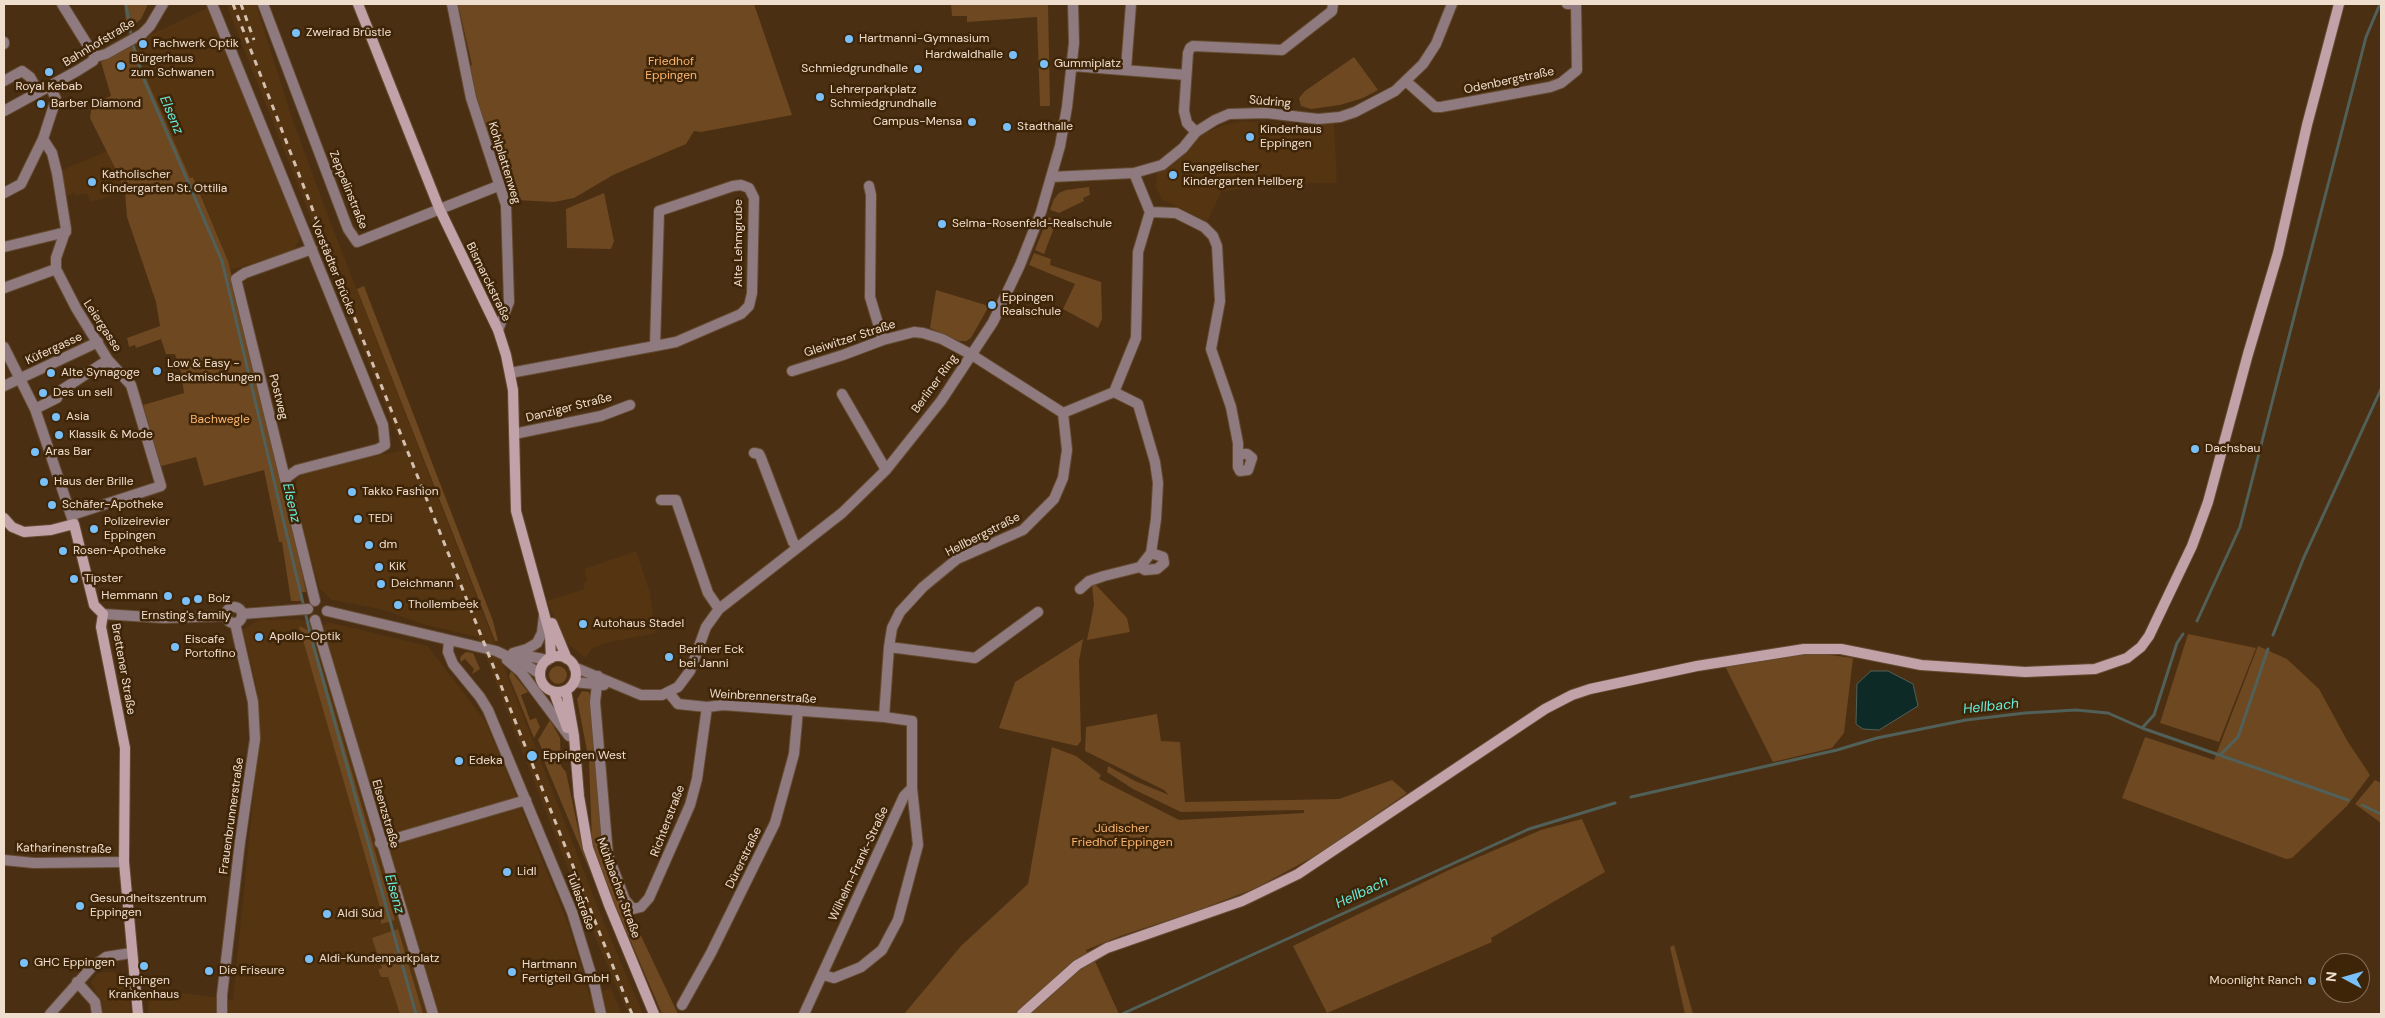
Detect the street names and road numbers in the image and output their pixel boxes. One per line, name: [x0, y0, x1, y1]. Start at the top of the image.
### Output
street label: Bahnhofstraße: [60, 16, 138, 70]
street label: Odenbergstraße: [1463, 64, 1555, 98]
street label: Südring: [1248, 93, 1292, 111]
street label: Kohlplattenweg: [485, 120, 523, 206]
street label: Zeppelinstraße: [326, 149, 370, 231]
street label: Alte Lehmgrube: [732, 199, 746, 287]
street label: Vorstädter Brücke: [308, 219, 358, 317]
street label: Bismarckstraße: [463, 240, 513, 324]
street label: Leiergasse: [80, 297, 124, 355]
street label: Gleiwitzer Straße: [802, 317, 898, 361]
street label: Küfergasse: [23, 330, 85, 368]
street label: Berliner Ring: [909, 352, 961, 416]
street label: Postweg: [265, 373, 291, 421]
street label: Danziger Straße: [524, 390, 614, 426]
street label: Hellbergstraße: [943, 510, 1023, 560]
street label: Brettener Straße: [108, 622, 138, 716]
street label: Weinbrennerstraße: [709, 687, 817, 707]
street label: Frauenbrunnerstraße: [217, 757, 247, 875]
street label: Elsenzstraße: [368, 778, 402, 850]
street label: Richterstraße: [648, 783, 688, 859]
street label: Wilhelm-Frank-Straße: [826, 804, 892, 924]
street label: Dürerstraße: [723, 825, 765, 891]
street label: Mühlbacher Straße: [593, 836, 643, 940]
street label: Katharinenstraße: [16, 841, 112, 857]
street label: Tullastraße: [563, 870, 597, 932]

